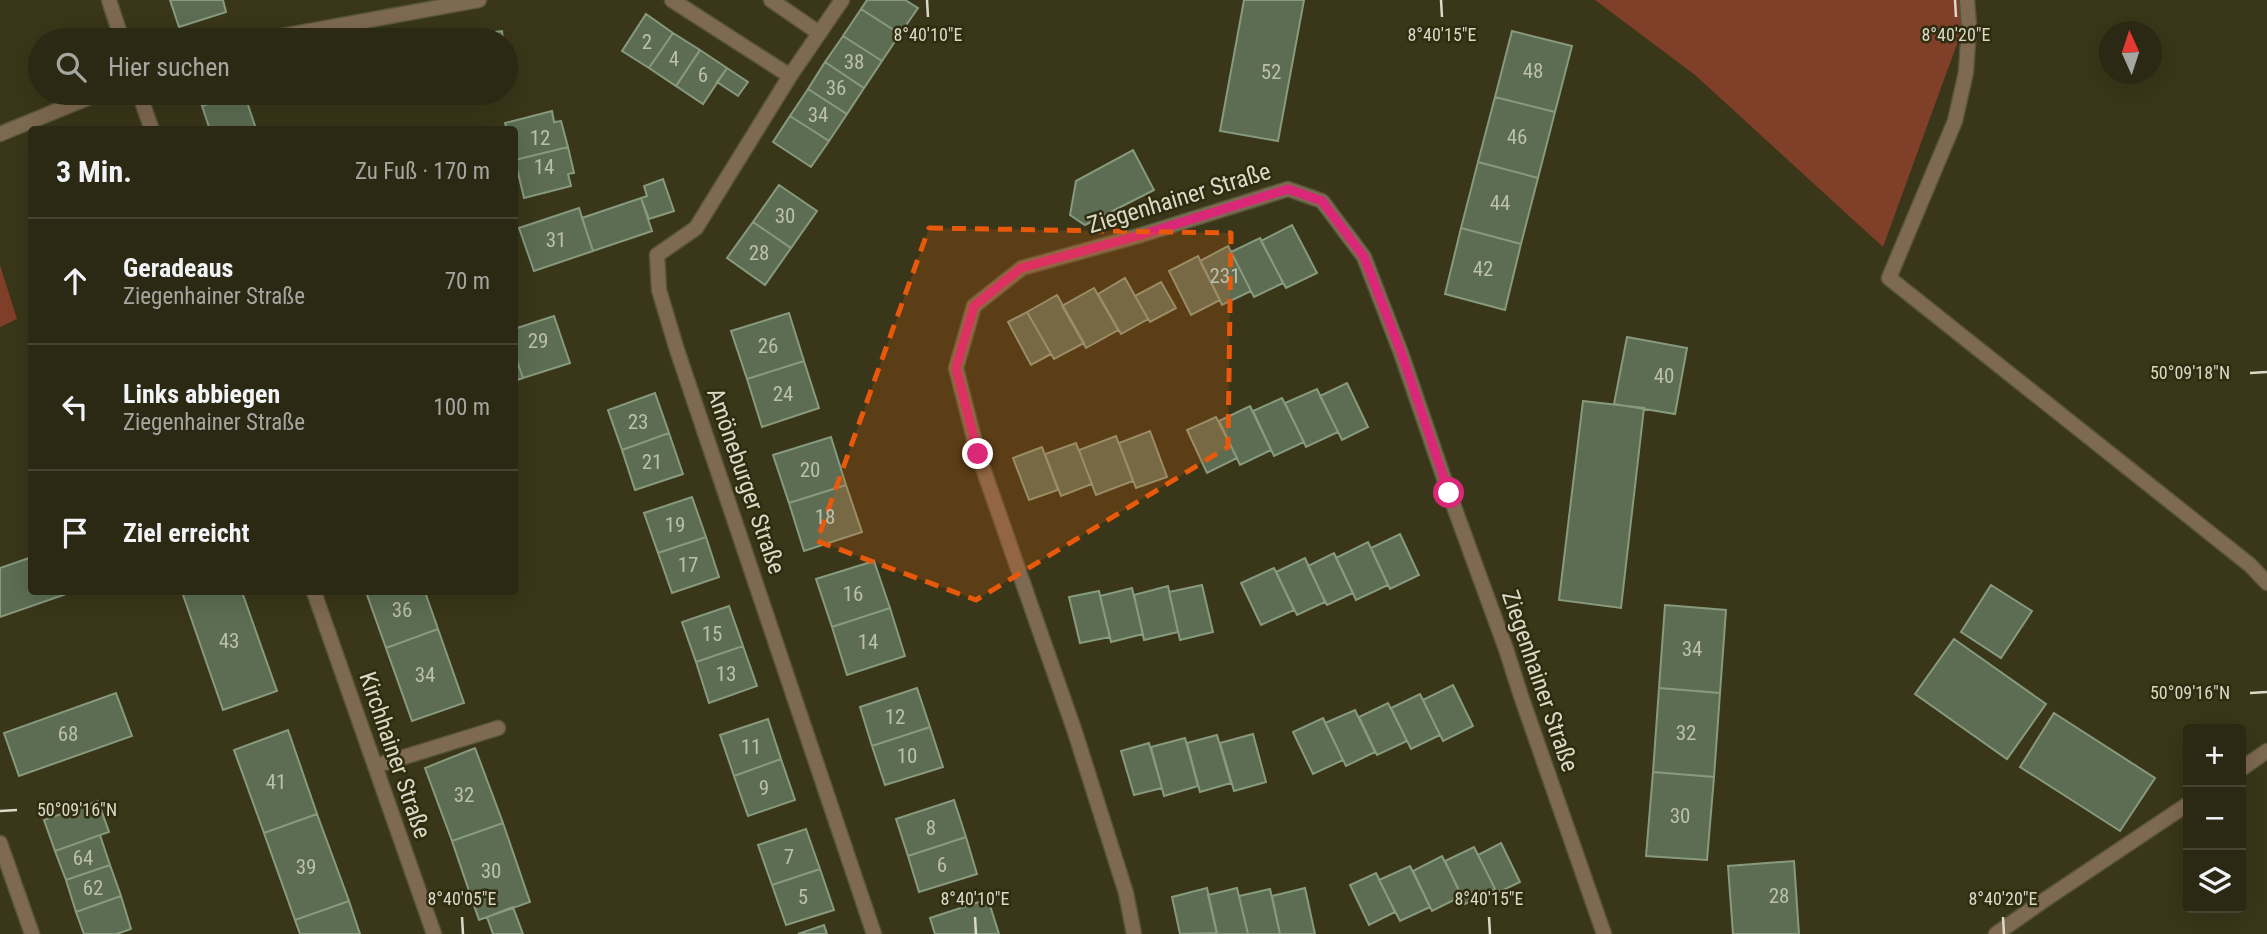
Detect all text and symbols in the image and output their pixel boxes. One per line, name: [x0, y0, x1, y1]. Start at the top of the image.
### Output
north arrow: [2099, 21, 2162, 84]
text: 8°40'10"E: [893, 24, 963, 45]
text: 8°40'15"E: [1407, 24, 1477, 45]
text: 8°40'20"E: [1921, 24, 1991, 45]
search box: [28, 28, 518, 105]
house number: 2: [642, 30, 652, 54]
house number: 4: [669, 47, 679, 71]
icon: search: [52, 48, 90, 86]
house number: 38: [844, 50, 864, 74]
text: Hier suchen: [108, 52, 230, 82]
house number: 48: [1523, 59, 1543, 83]
house number: 52: [1261, 60, 1281, 84]
house number: 6: [698, 63, 708, 87]
house number: 36: [826, 76, 846, 100]
house number: 34: [808, 103, 828, 127]
house number: 46: [1507, 125, 1527, 149]
house number: 12: [530, 126, 550, 150]
text: 3 Min.: [56, 154, 132, 189]
house number: 14: [534, 155, 554, 179]
street label: Ziegenhainer Straße: [1084, 157, 1274, 239]
text: Zu Fuß · 170 m: [355, 158, 490, 185]
house number: 44: [1490, 191, 1510, 215]
house number: 30: [775, 204, 795, 228]
house number: 31: [546, 228, 566, 252]
house number: 28: [749, 241, 769, 265]
text: Geradeaus: [123, 253, 233, 283]
house number: 42: [1473, 257, 1493, 281]
icon: ahead: [56, 262, 94, 300]
house number: 231: [1209, 264, 1241, 288]
text: 70 m: [445, 268, 490, 295]
text: Ziegenhainer Straße: [123, 283, 305, 310]
house number: 29: [528, 329, 548, 353]
house number: 26: [758, 334, 778, 358]
text: 50°09'18"N: [2150, 362, 2230, 383]
house number: 40: [1654, 364, 1674, 388]
text: Links abbiegen: [123, 379, 280, 409]
house number: 24: [773, 382, 793, 406]
street label: Amöneburger Straße: [701, 384, 791, 578]
icon: left: [56, 388, 94, 426]
text: 100 m: [433, 394, 490, 421]
text: Ziegenhainer Straße: [123, 409, 305, 436]
house number: 23: [628, 410, 648, 434]
route end: [962, 438, 993, 469]
house number: 21: [642, 450, 662, 474]
house number: 20: [800, 458, 820, 482]
route start: [1433, 477, 1464, 508]
house number: 18: [815, 505, 835, 529]
house number: 19: [665, 513, 685, 537]
icon: arrive: [56, 514, 94, 552]
text: Ziel erreicht: [123, 518, 249, 548]
house number: 17: [678, 553, 698, 577]
house number: 16: [843, 582, 863, 606]
street label: Ziegenhainer Straße: [1496, 587, 1584, 775]
house number: 36: [392, 598, 412, 622]
house number: 15: [702, 622, 722, 646]
house number: 43: [219, 629, 239, 653]
house number: 14: [858, 630, 878, 654]
house number: 34: [1682, 637, 1702, 661]
house number: 13: [716, 662, 736, 686]
house number: 34: [415, 663, 435, 687]
street label: Kirchhainer Straße: [353, 668, 437, 842]
text: 50°09'16"N: [2150, 682, 2230, 703]
house number: 12: [885, 705, 905, 729]
house number: 32: [1676, 721, 1696, 745]
house number: 68: [58, 722, 78, 746]
map controls: [2183, 724, 2246, 913]
button: +: [2183, 724, 2246, 787]
house number: 11: [741, 735, 761, 759]
house number: 10: [897, 744, 917, 768]
house number: 41: [266, 770, 286, 794]
house number: 9: [759, 776, 769, 800]
house number: 32: [454, 783, 474, 807]
button: −: [2183, 787, 2246, 850]
text: 50°09'16"N: [37, 799, 117, 820]
house number: 30: [1670, 804, 1690, 828]
house number: 8: [926, 816, 936, 840]
house number: 7: [784, 845, 794, 869]
house number: 64: [73, 846, 93, 870]
button: layers: [2183, 850, 2246, 913]
house number: 6: [937, 853, 947, 877]
house number: 39: [296, 855, 316, 879]
house number: 30: [481, 859, 501, 883]
house number: 62: [83, 876, 103, 900]
house number: 28: [1769, 884, 1789, 908]
house number: 5: [798, 885, 808, 909]
text: 8°40'05"E: [427, 888, 497, 909]
text: 8°40'10"E: [940, 888, 1010, 909]
text: 8°40'15"E: [1454, 888, 1524, 909]
text: 8°40'20"E: [1968, 888, 2038, 909]

